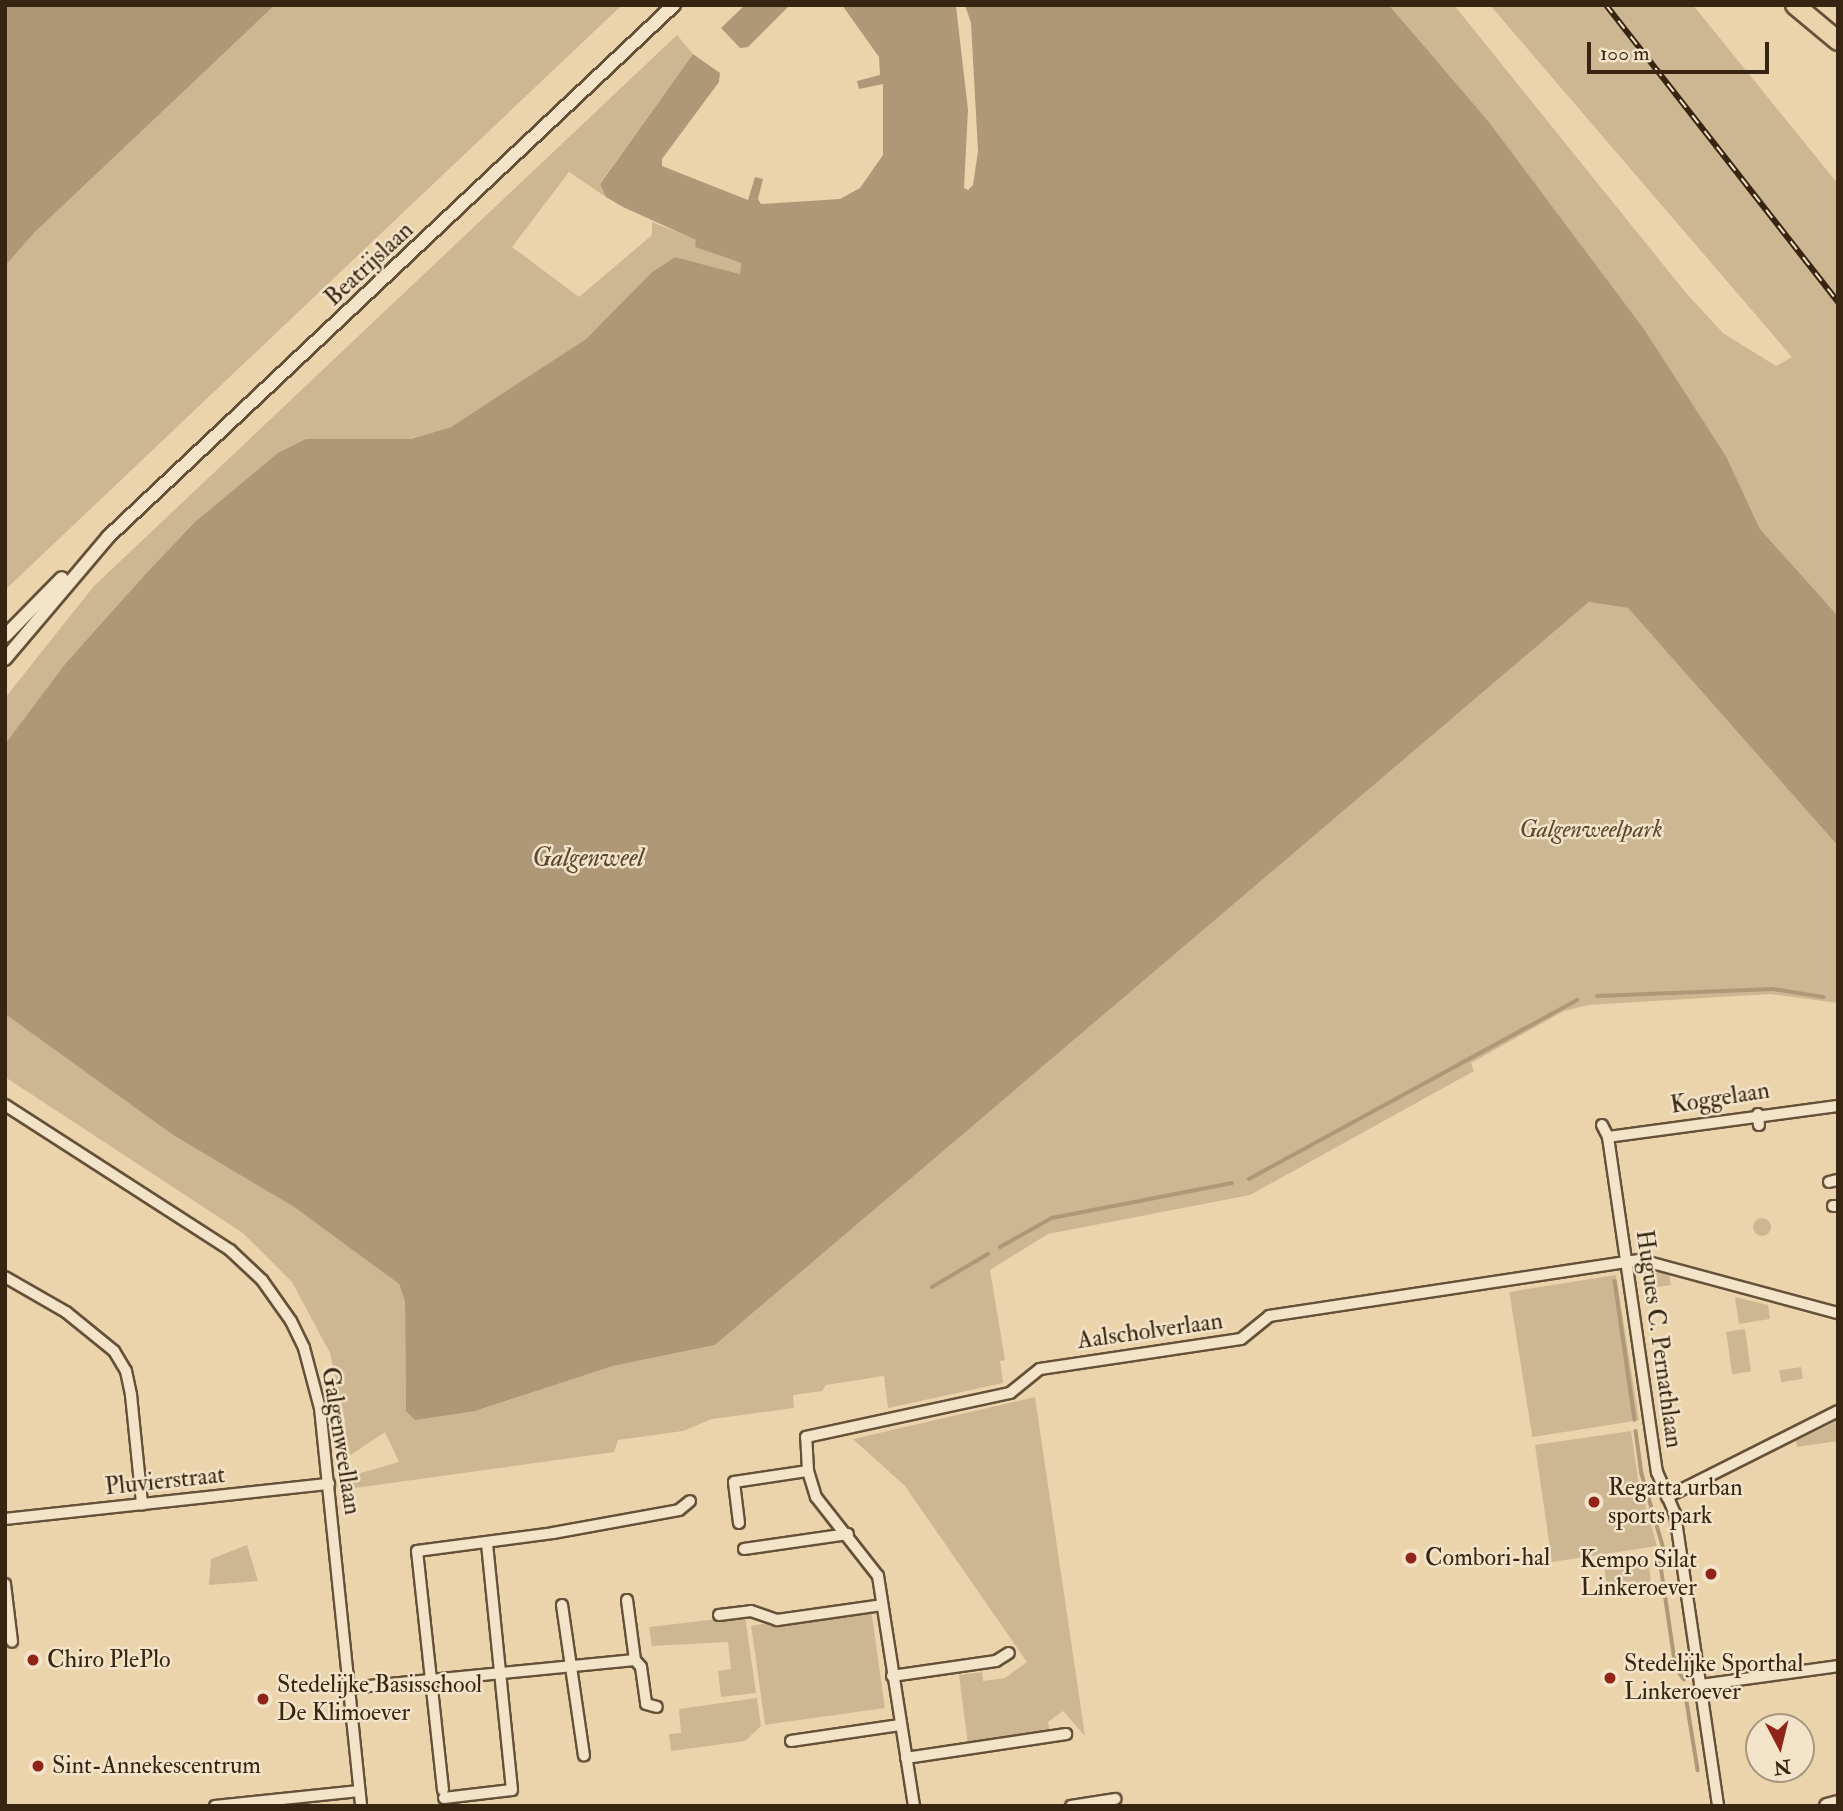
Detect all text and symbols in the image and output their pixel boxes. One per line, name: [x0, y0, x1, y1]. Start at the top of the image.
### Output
scale bar: [1591, 28, 1773, 72]
text: 100 m: [1600, 40, 1650, 67]
street label: Beatrijslaan: [319, 216, 419, 312]
park label: Galgenweelpark: [1519, 816, 1663, 844]
water label: Galgenweel: [532, 843, 644, 875]
street label: Koggelaan: [1668, 1076, 1772, 1120]
street label: Hugues C. Pernathlaan: [1629, 1228, 1689, 1450]
street label: Aalscholverlaan: [1075, 1307, 1225, 1355]
street label: Galgenweellaan: [315, 1365, 367, 1517]
street label: Pluvierstraat: [104, 1460, 226, 1502]
place label: Regatta urban sports park: [1608, 1474, 1743, 1530]
marker: Regatta urban sports park: [1586, 1494, 1602, 1510]
place label: Combori-hal: [1425, 1544, 1550, 1572]
place label: Kempo Silat Linkeroever: [1580, 1546, 1697, 1602]
marker: Combori-hal: [1403, 1550, 1419, 1566]
marker: Kempo Silat Linkeroever: [1703, 1566, 1719, 1582]
place label: Chiro PlePlo: [47, 1646, 171, 1674]
place label: Stedelijke Sporthal Linkeroever: [1624, 1650, 1804, 1706]
marker: Chiro PlePlo: [25, 1652, 41, 1668]
marker: Stedelijke Sporthal Linkeroever: [1602, 1670, 1618, 1686]
place label: Stedelijke Basisschool De Klimoever: [277, 1671, 482, 1727]
marker: Stedelijke Basisschool De Klimoever: [255, 1691, 271, 1707]
north arrow: [1745, 1713, 1815, 1783]
place label: Sint-Annekescentrum: [52, 1752, 261, 1780]
text: N: [1772, 1754, 1792, 1780]
marker: Sint-Annekescentrum: [30, 1758, 46, 1774]

